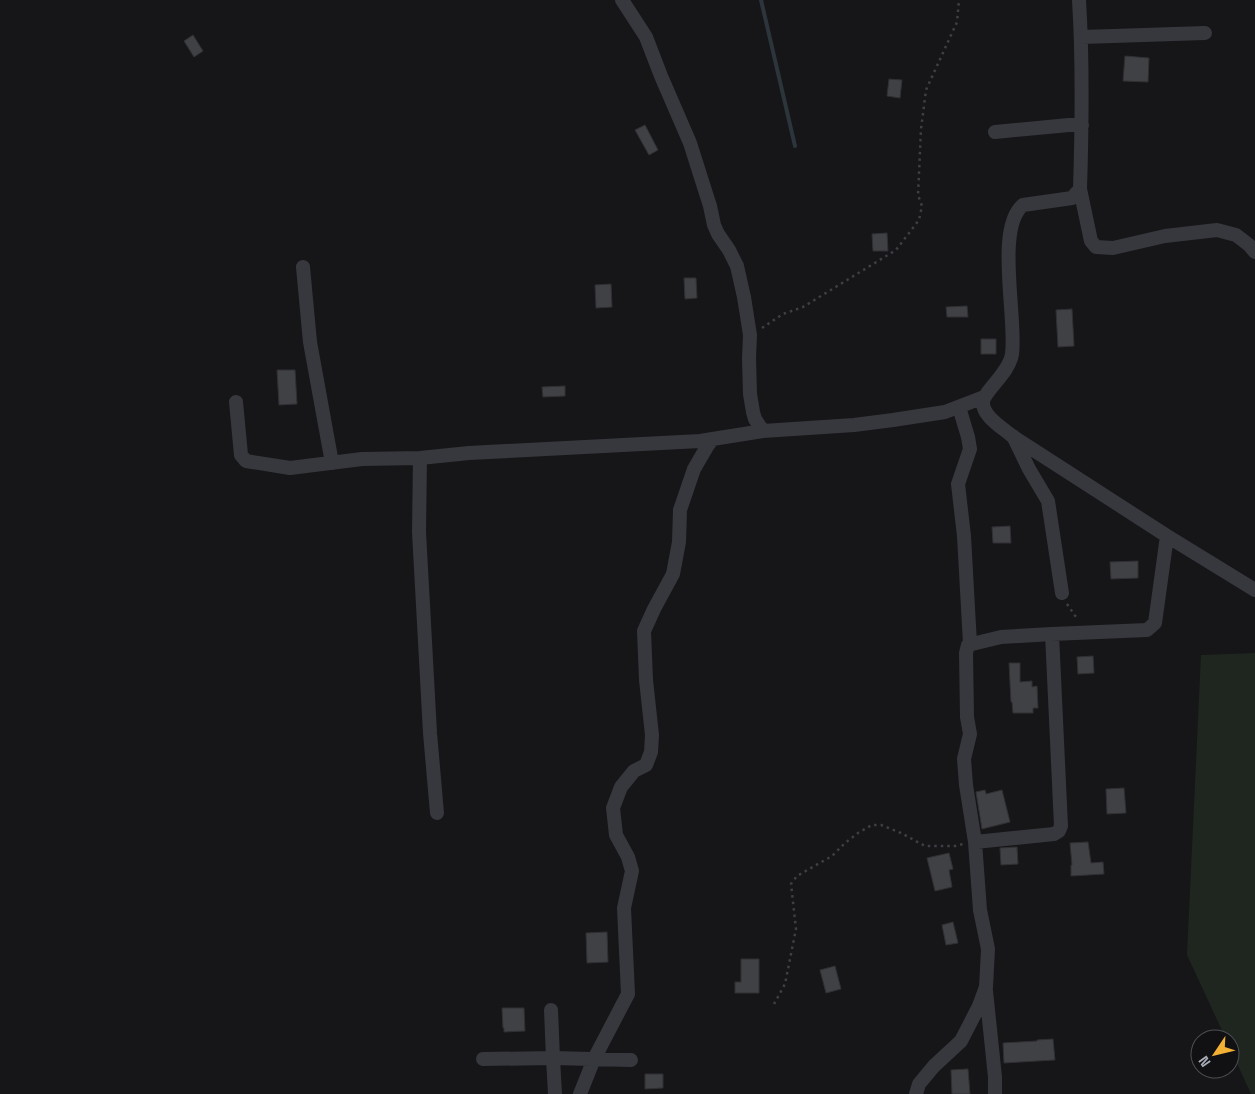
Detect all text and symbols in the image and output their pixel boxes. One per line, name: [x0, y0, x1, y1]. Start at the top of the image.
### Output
north arrow: [1190, 1029, 1240, 1079]
text: N: [1194, 1052, 1214, 1070]

